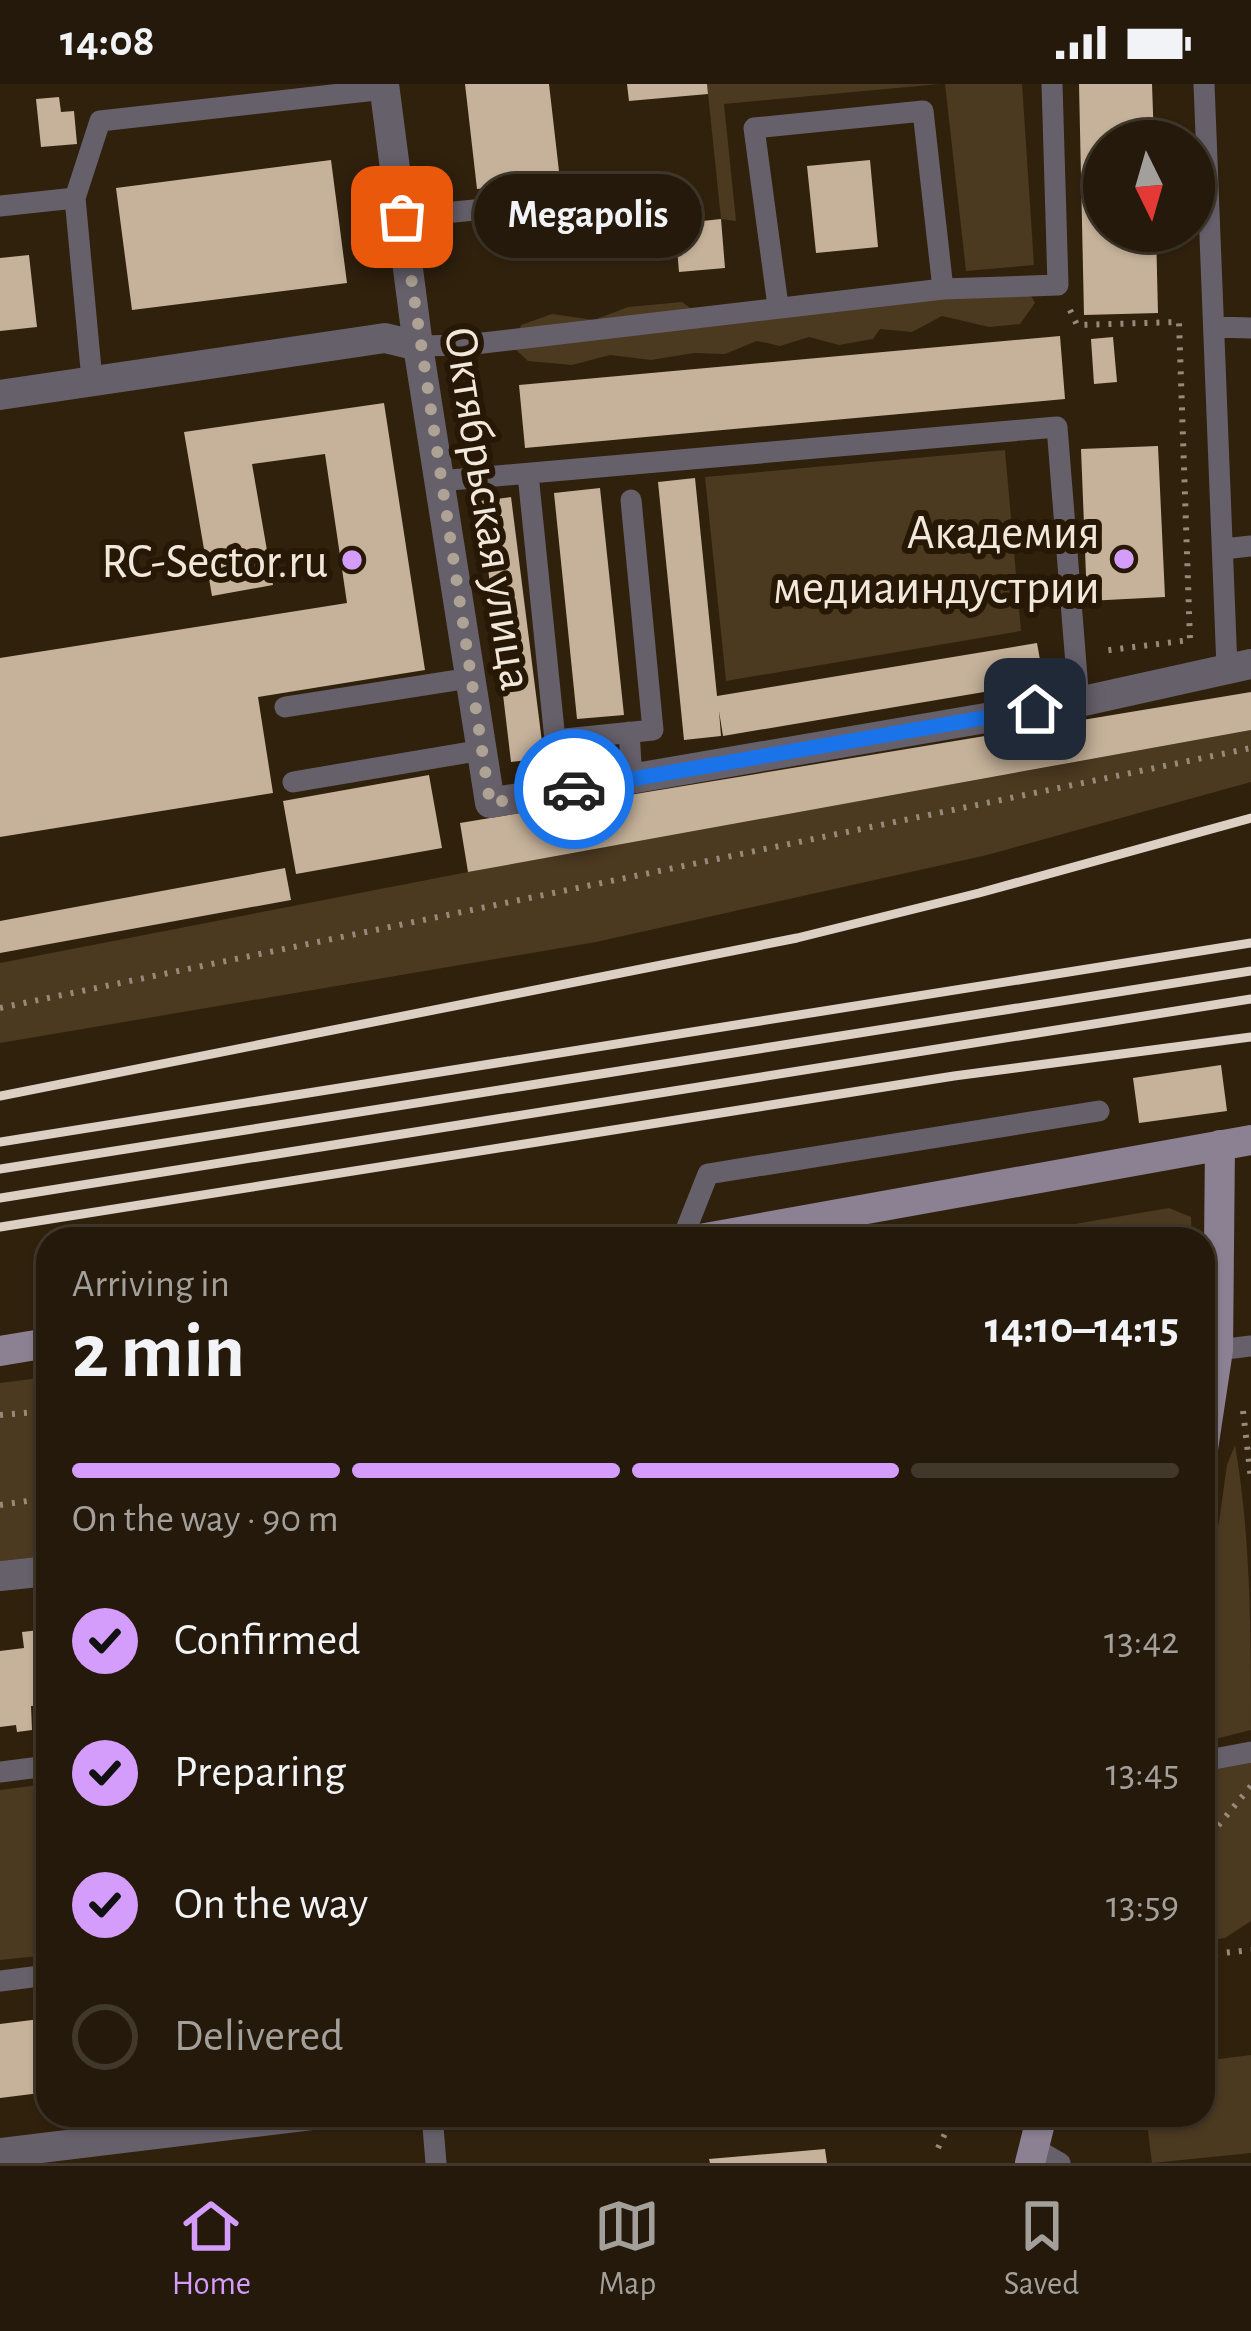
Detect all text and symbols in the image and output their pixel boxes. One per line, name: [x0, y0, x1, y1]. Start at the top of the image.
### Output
text: 14:08: [60, 19, 155, 64]
north arrow: [1083, 120, 1215, 252]
map controls: [1083, 120, 1215, 252]
pin: [351, 166, 453, 268]
callout: Megapolis: [474, 175, 702, 259]
icon: bag: [369, 184, 435, 250]
text: Megapolis: [507, 196, 669, 235]
street label: Октябрьская улица: [435, 323, 539, 694]
place label: Академия медиаиндустрии: [773, 510, 1100, 613]
place label: RC-Sector.ru: [101, 539, 328, 587]
marker: Академия медиаиндустрии: [1111, 546, 1137, 572]
marker: RC-Sector.ru: [339, 547, 365, 573]
pin: [984, 658, 1086, 760]
icon: home: [1002, 676, 1068, 742]
courier: [514, 729, 634, 849]
icon: car: [541, 756, 607, 822]
text: Arriving in: [72, 1265, 230, 1304]
text: 14:10–14:15: [985, 1306, 1179, 1351]
text: 2 min: [72, 1314, 245, 1392]
text: On the way · 90 m: [72, 1500, 339, 1539]
icon: check: [72, 1608, 138, 1674]
text: Confirmed: [174, 1618, 360, 1663]
text: 13:42: [1104, 1622, 1179, 1661]
icon: check: [72, 1740, 138, 1806]
text: Preparing: [174, 1750, 346, 1795]
text: 13:45: [1106, 1754, 1179, 1793]
icon: check: [72, 1872, 138, 1938]
text: On the way: [174, 1882, 368, 1927]
text: 13:59: [1106, 1886, 1179, 1925]
text: Delivered: [174, 2014, 343, 2059]
tab: Home: [172, 2193, 251, 2305]
tab: Map: [594, 2193, 660, 2305]
tab: Saved: [1004, 2193, 1079, 2305]

